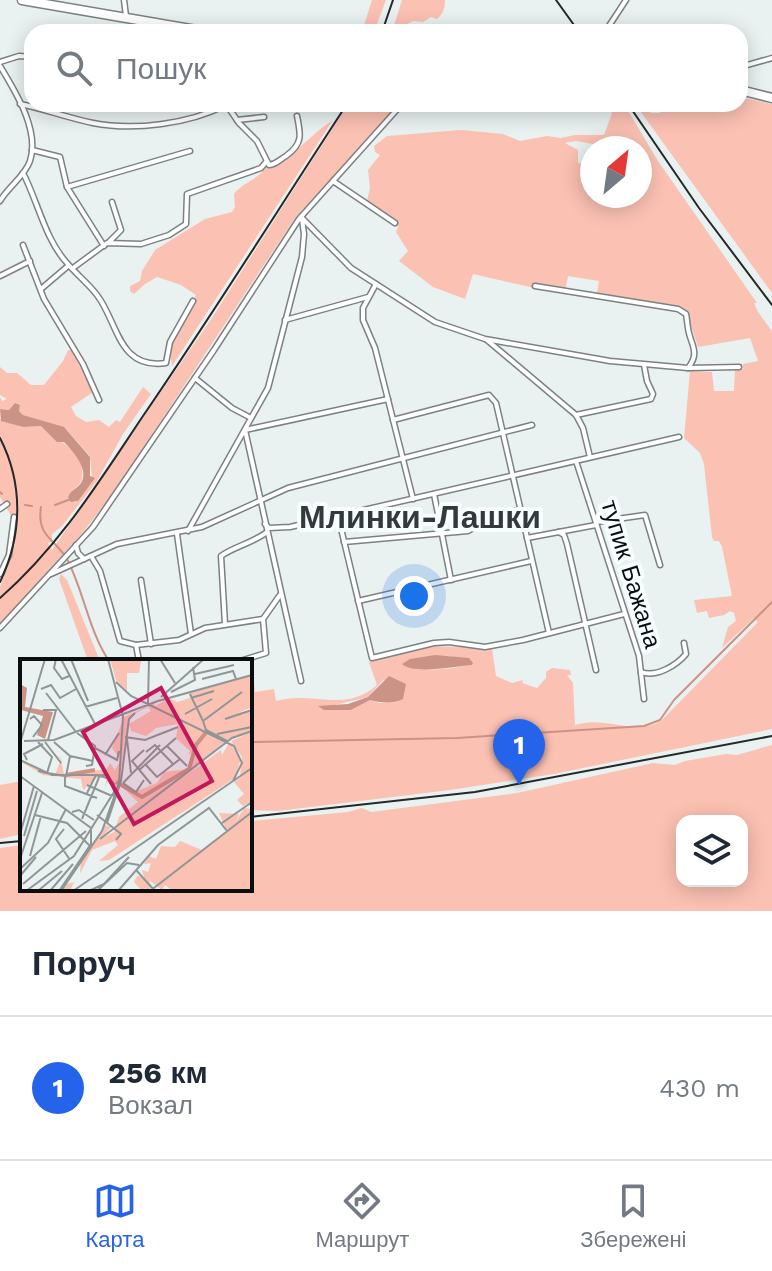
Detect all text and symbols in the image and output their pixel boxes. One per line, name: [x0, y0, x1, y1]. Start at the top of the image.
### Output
search box: [24, 24, 748, 112]
icon: search: [52, 46, 96, 90]
text: Пошук: [116, 51, 206, 86]
north arrow: [580, 136, 652, 208]
street label: тупик Бажана: [595, 497, 667, 652]
district label: Млинки-Лашки: [299, 498, 541, 536]
your location: [394, 576, 434, 616]
inset map: [20, 659, 252, 891]
pin: 1: [493, 719, 545, 785]
map controls: [676, 815, 748, 887]
button: layers: [676, 815, 748, 887]
text: Поруч: [32, 943, 136, 983]
text: 256 км: [108, 1055, 208, 1090]
text: 1: [52, 1073, 64, 1103]
text: 430 m: [659, 1073, 740, 1103]
text: Вокзал: [108, 1090, 193, 1120]
tab: Карта: [86, 1179, 144, 1253]
tab: Маршрут: [315, 1179, 409, 1253]
tab: Збережені: [580, 1179, 686, 1253]

